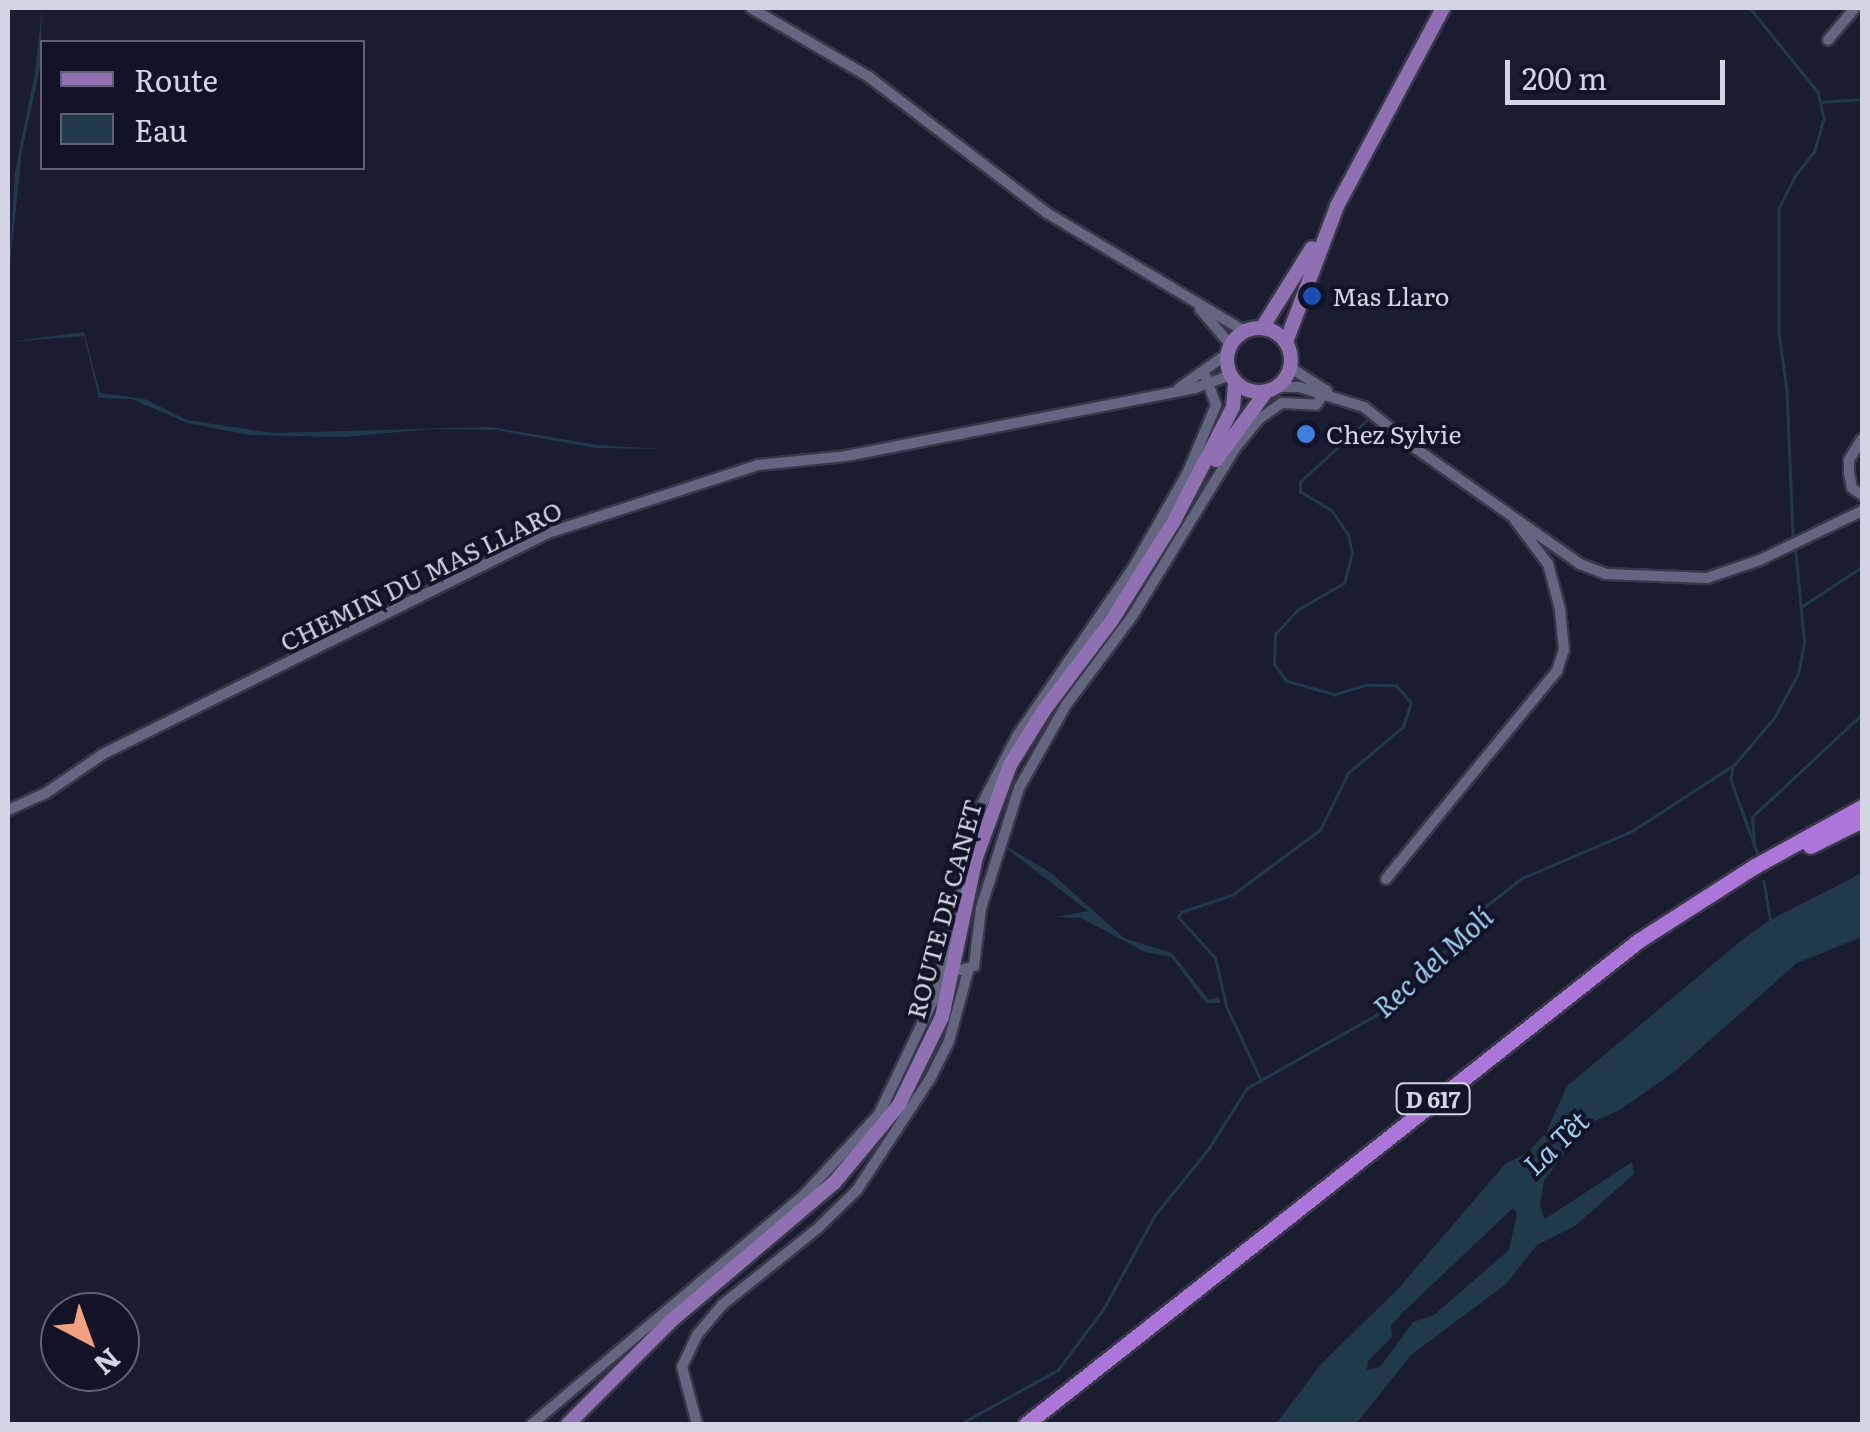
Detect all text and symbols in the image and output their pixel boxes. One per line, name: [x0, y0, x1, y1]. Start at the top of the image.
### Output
legend: [40, 40, 365, 170]
scale bar: [1510, 40, 1730, 102]
text: 200 m: [1522, 55, 1607, 99]
text: Route: [134, 57, 218, 101]
text: Eau: [134, 107, 188, 151]
place label: Mas Llaro: [1332, 281, 1449, 311]
marker: Mas Llaro: [1301, 285, 1323, 307]
place label: Chez Sylvie: [1326, 419, 1461, 449]
marker: Chez Sylvie: [1295, 423, 1317, 445]
street label: CHEMIN DU MAS LLARO: [275, 495, 567, 657]
street label: ROUTE DE CANET: [900, 796, 988, 1022]
water label: Rec del Molí: [1365, 899, 1499, 1023]
road number: D 617: [1396, 1082, 1470, 1116]
water label: La Têt: [1516, 1103, 1594, 1181]
north arrow: [40, 1292, 140, 1392]
text: N: [86, 1340, 131, 1387]

